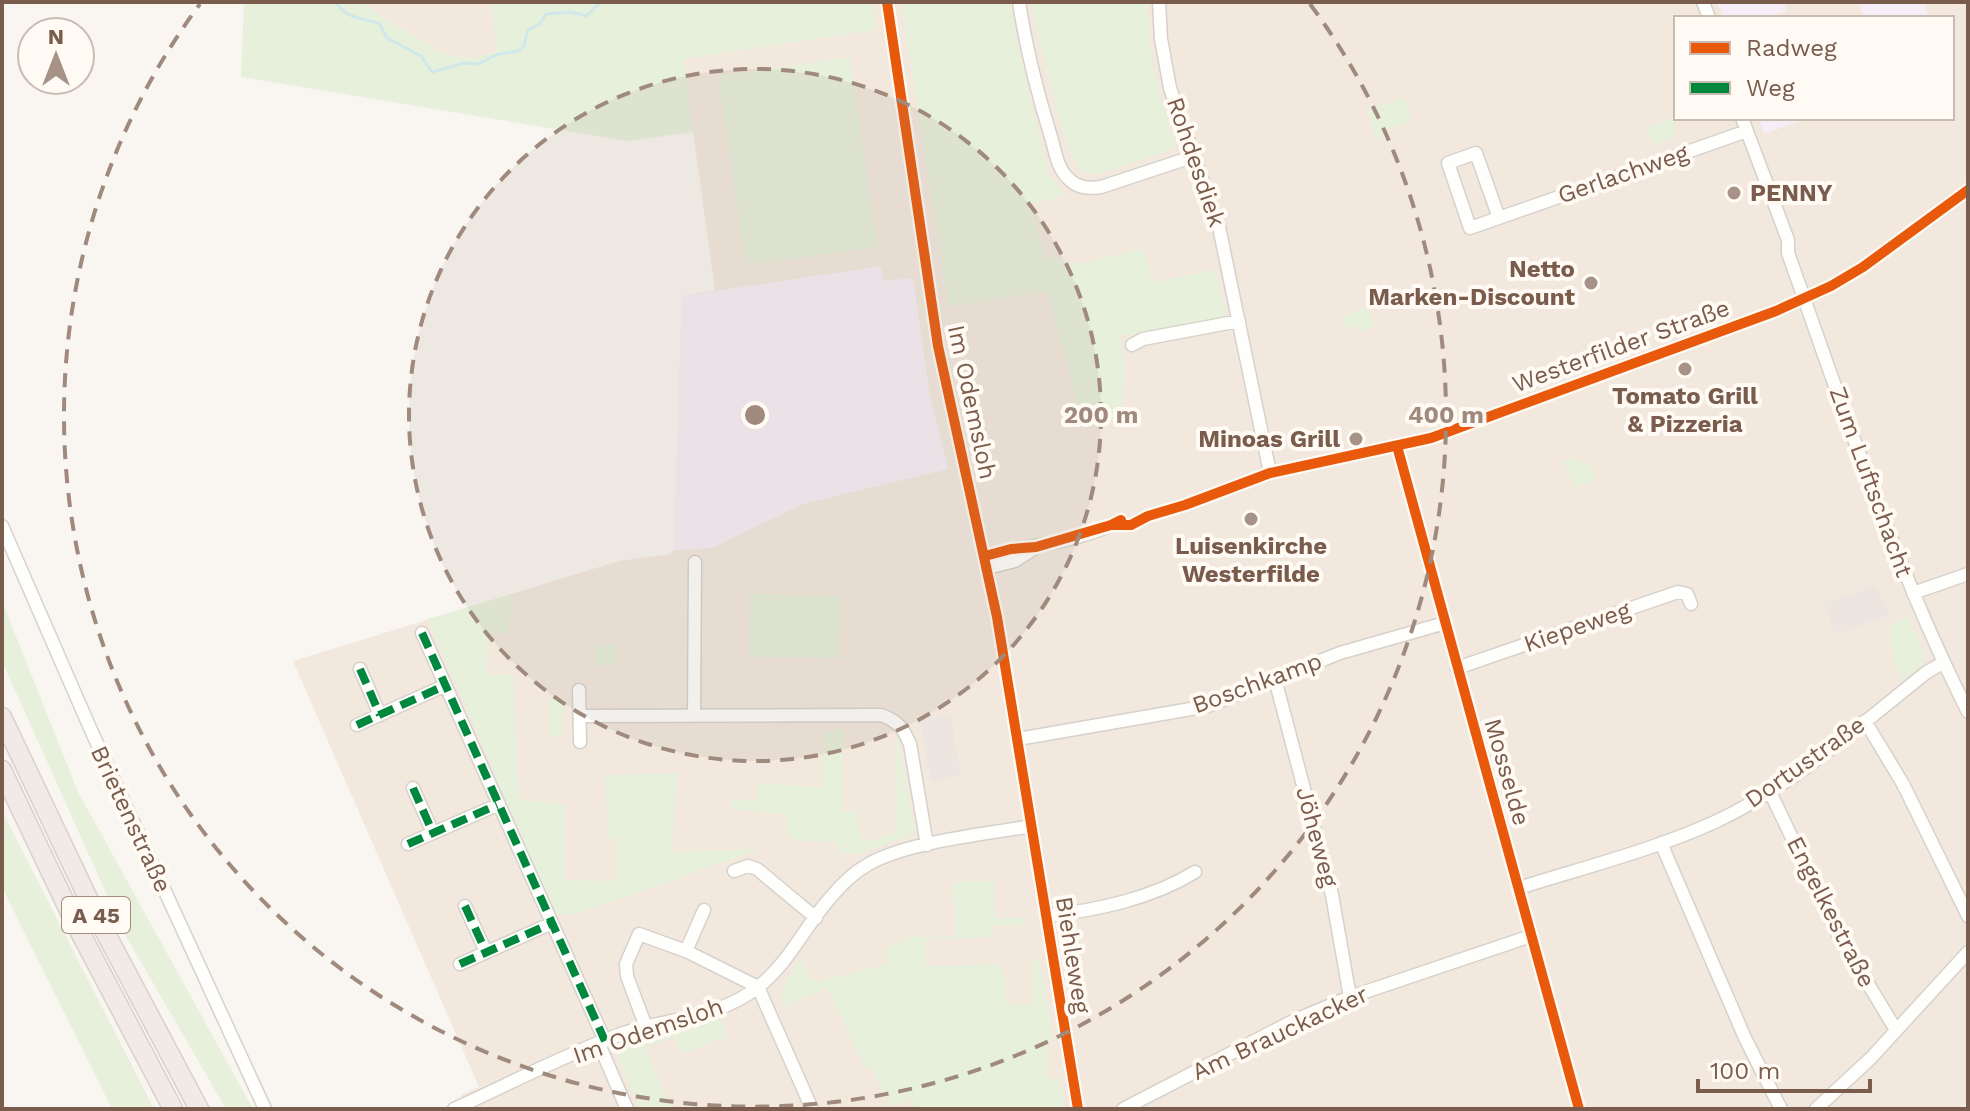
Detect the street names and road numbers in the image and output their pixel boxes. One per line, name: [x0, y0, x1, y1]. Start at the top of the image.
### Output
street label: Rohdesdiek: [1161, 94, 1231, 231]
street label: Gerlachweg: [1554, 138, 1692, 209]
street label: Westerfilder Straße: [1509, 294, 1733, 398]
street label: Im Odemsloh: [942, 322, 1002, 482]
street label: Zum Luftschacht: [1824, 383, 1918, 581]
street label: Kiepeweg: [1520, 596, 1634, 658]
street label: Boschkamp: [1188, 647, 1326, 719]
street label: Dortustraße: [1740, 710, 1870, 814]
street label: Mosselde: [1478, 715, 1536, 829]
street label: Brietenstraße: [85, 741, 177, 897]
street label: Jöheweg: [1290, 784, 1344, 890]
street label: Engelkestraße: [1781, 832, 1881, 992]
street label: Biehleweg: [1050, 895, 1096, 1016]
road number: A 45: [62, 897, 130, 933]
street label: Am Brauckacker: [1187, 980, 1373, 1086]
street label: Im Odemsloh: [569, 992, 727, 1070]

